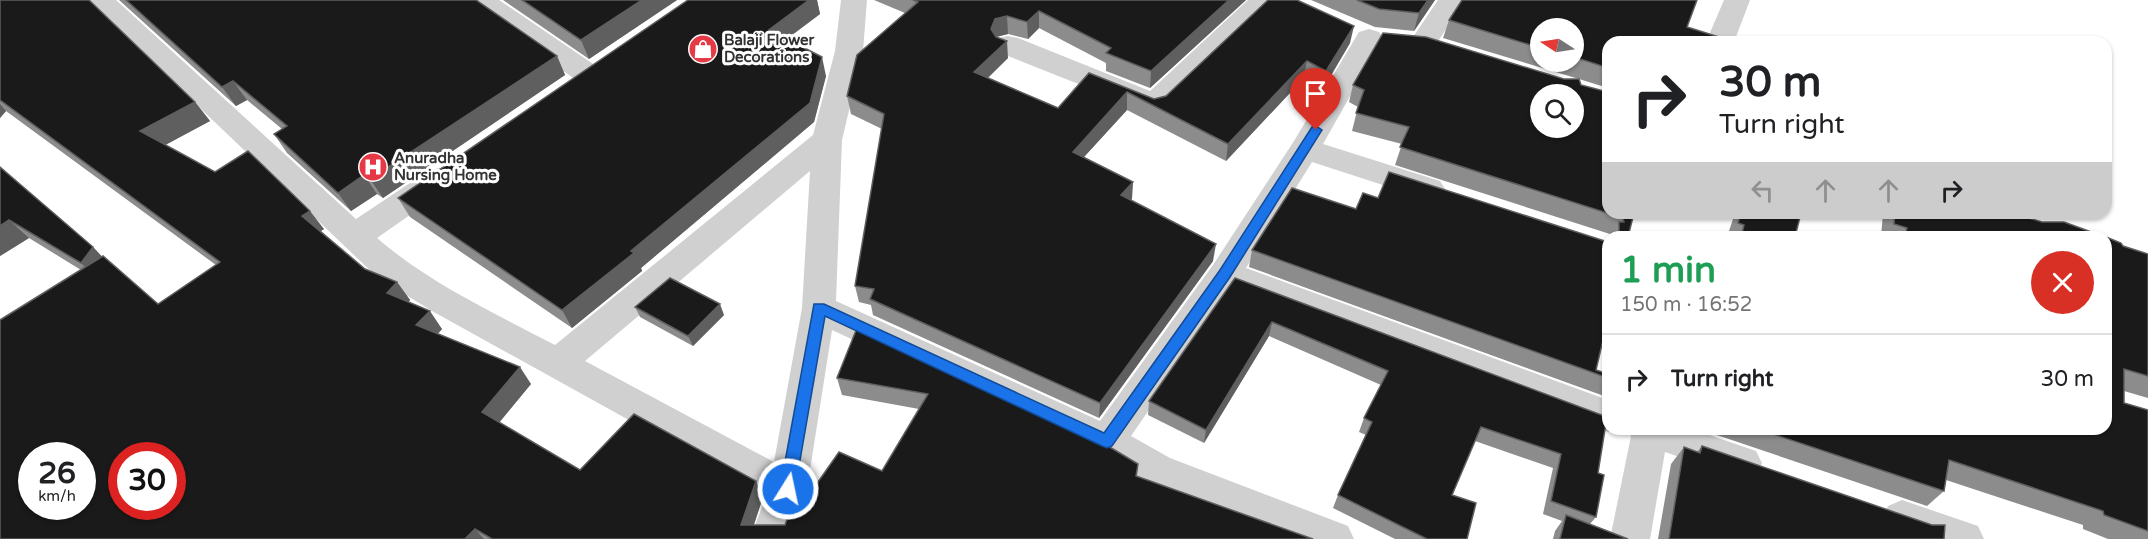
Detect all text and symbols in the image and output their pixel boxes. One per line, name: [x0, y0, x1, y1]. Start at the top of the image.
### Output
north arrow: [1530, 18, 1584, 72]
map controls: [1530, 18, 1584, 138]
place label: Balaji Flower Decorations: [724, 31, 814, 66]
shop icon: Balaji Flower Decorations: [687, 33, 719, 65]
text: 30 m: [1719, 57, 1821, 108]
icon: right: [1620, 60, 1698, 138]
pin: [1290, 68, 1341, 130]
icon: arrive: [1299, 77, 1332, 110]
button: search: [1530, 84, 1584, 138]
text: Turn right: [1719, 108, 1845, 141]
place label: Anuradha Nursing Home: [394, 149, 497, 185]
hospital icon: Anuradha Nursing Home: [357, 151, 389, 183]
icon: left: [1746, 174, 1779, 207]
icon: ahead: [1809, 174, 1842, 207]
icon: ahead: [1872, 174, 1905, 207]
icon: right: [1935, 174, 1968, 207]
text: 1 min: [1620, 249, 1716, 292]
button: close: [2031, 251, 2094, 314]
text: 150 m · 16:52: [1620, 293, 1752, 317]
icon: right: [1620, 363, 1653, 396]
text: Turn right: [1671, 366, 1773, 392]
text: 30 m: [2040, 366, 2094, 392]
speed limit sign: 30: [108, 442, 186, 520]
text: 26: [38, 455, 76, 492]
position arrow: [756, 457, 820, 521]
text: km/h: [38, 487, 76, 505]

